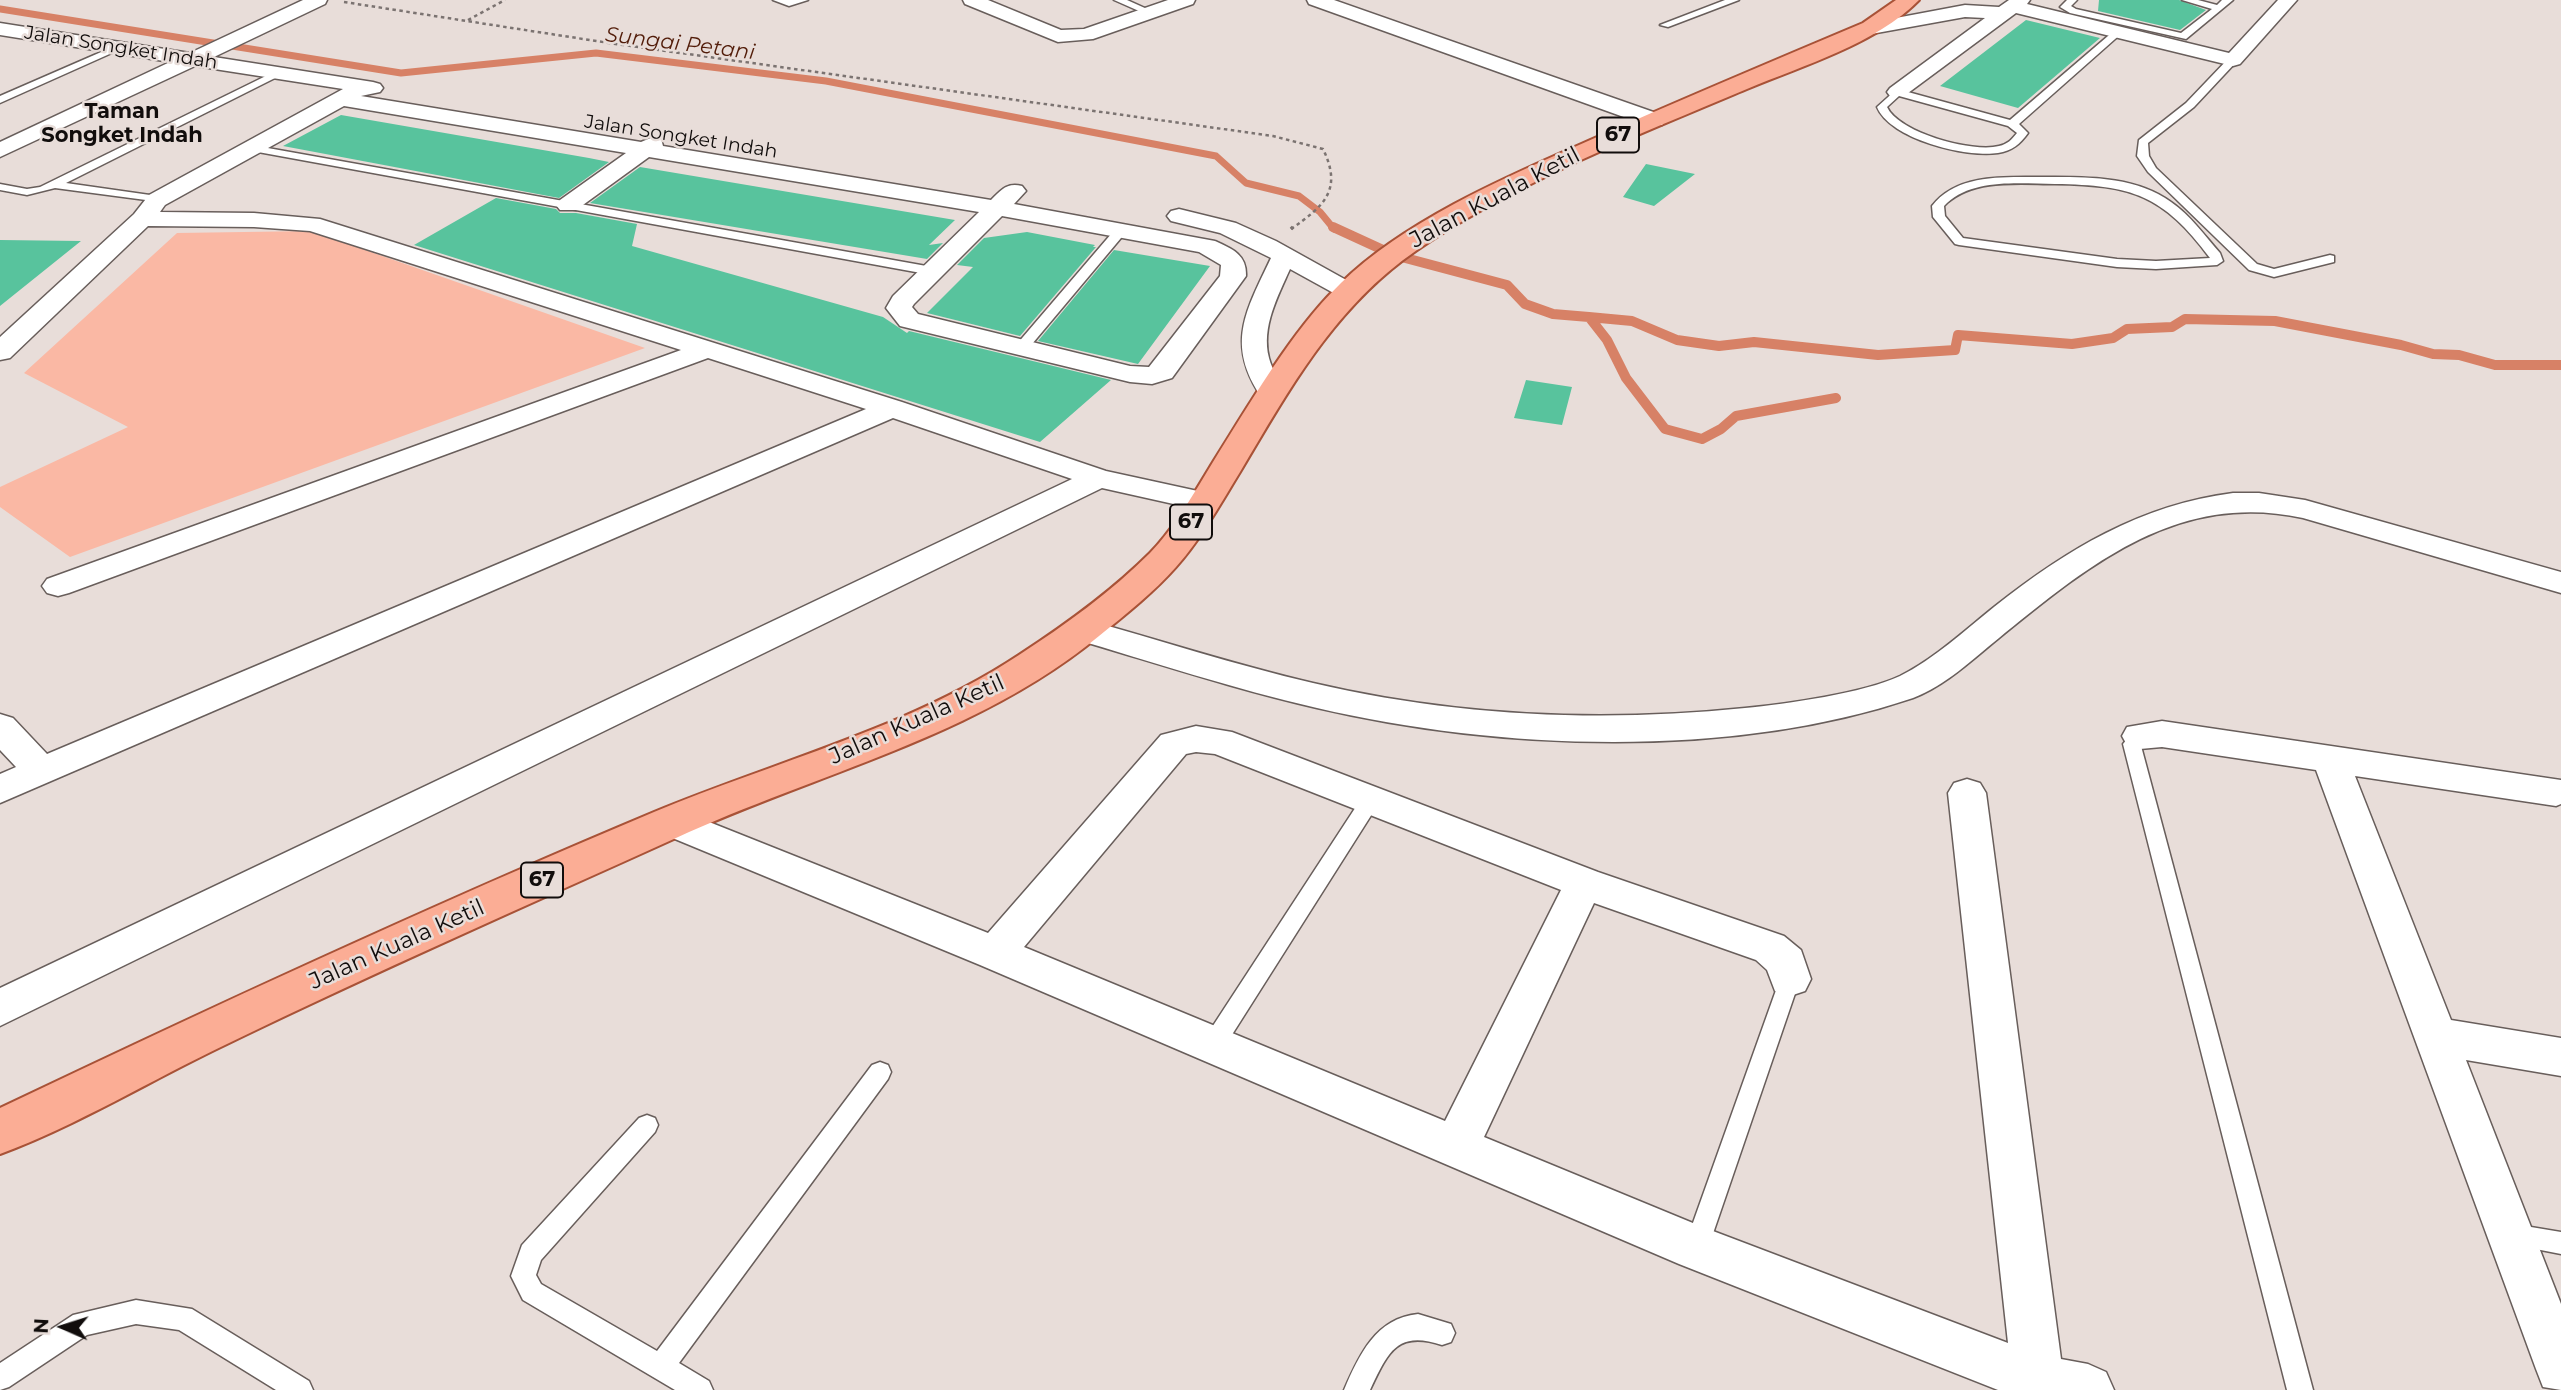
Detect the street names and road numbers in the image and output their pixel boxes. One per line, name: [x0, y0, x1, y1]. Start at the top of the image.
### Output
street label: Jalan Songket Indah: [23, 21, 219, 75]
street label: Jalan Songket Indah: [583, 110, 779, 164]
road number: 67: [1597, 118, 1639, 152]
street label: Jalan Kuala Ketil: [1405, 142, 1585, 254]
road number: 67: [1170, 504, 1212, 540]
street label: Jalan Kuala Ketil: [825, 669, 1009, 771]
road number: 67: [521, 862, 563, 898]
street label: Jalan Kuala Ketil: [305, 894, 489, 996]

